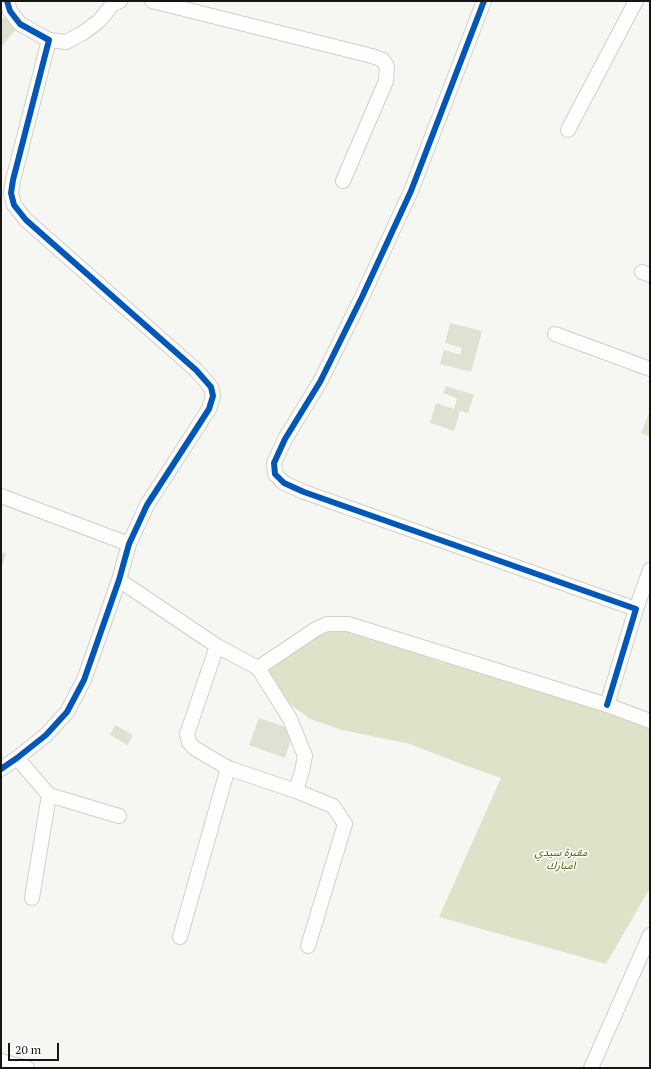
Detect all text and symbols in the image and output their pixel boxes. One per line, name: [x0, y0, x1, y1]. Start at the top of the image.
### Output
park label: مقبرة سيدي امبارك: [535, 846, 587, 872]
scale bar: [10, 1035, 61, 1061]
text: 20 m: [15, 1042, 41, 1057]

